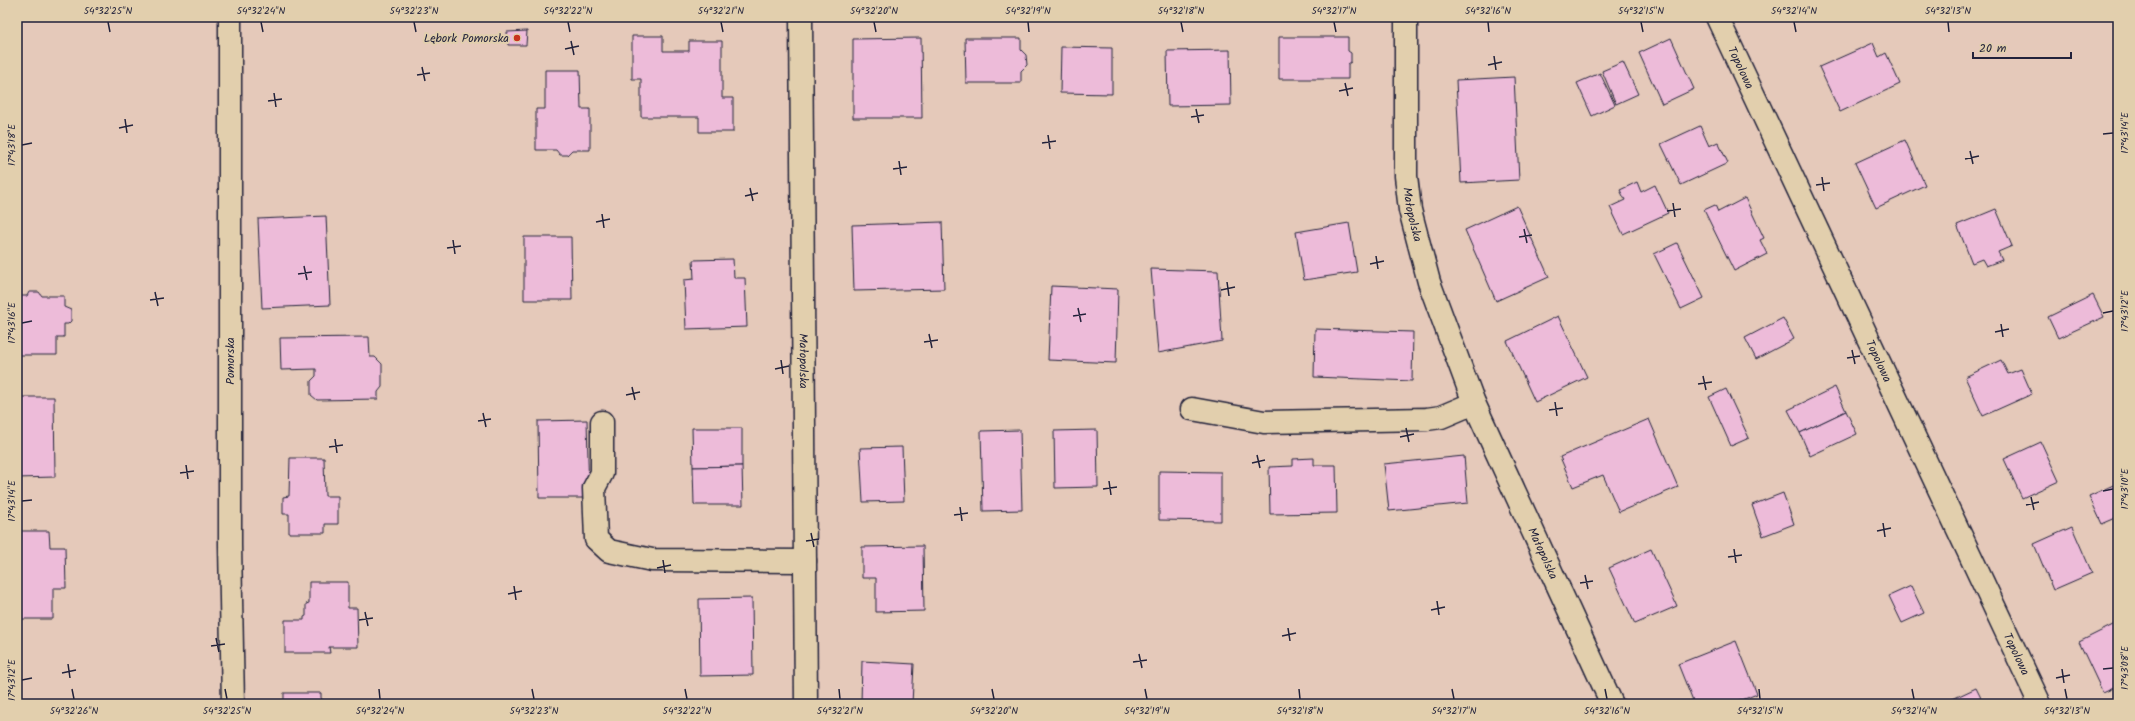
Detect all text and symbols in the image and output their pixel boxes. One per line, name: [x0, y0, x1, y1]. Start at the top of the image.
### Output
text: 54°32'25"N: [84, 3, 132, 19]
text: 54°32'24"N: [237, 3, 286, 19]
text: 54°32'23"N: [390, 3, 439, 19]
text: 54°32'22"N: [544, 3, 593, 19]
text: 54°32'21"N: [698, 3, 744, 19]
text: 54°32'20"N: [850, 3, 898, 19]
text: 54°32'19"N: [1005, 3, 1051, 19]
text: 54°32'18"N: [1158, 3, 1204, 19]
text: 54°32'17"N: [1311, 3, 1357, 19]
text: 54°32'16"N: [1465, 3, 1511, 19]
text: 54°32'15"N: [1618, 3, 1664, 19]
text: 54°32'14"N: [1771, 3, 1817, 19]
text: 54°32'13"N: [1925, 3, 1971, 19]
place label: Lębork Pomorska: [424, 29, 509, 48]
marker: Lębork Pomorska: [512, 33, 522, 43]
scale bar: [1973, 34, 2071, 60]
text: 20 m: [1979, 39, 2007, 58]
street label: Topolowa: [1723, 43, 1759, 92]
text: 17°43'14"E: [2117, 111, 2133, 154]
text: 17°43'18"E: [4, 123, 20, 166]
street label: Małopolska: [1398, 186, 1428, 244]
text: 17°43'12"E: [2117, 289, 2133, 332]
text: 17°43'16"E: [4, 301, 20, 344]
street label: Małopolska: [794, 333, 813, 389]
street label: Topolowa: [1860, 336, 1897, 386]
street label: Pomorska: [221, 337, 240, 385]
text: 17°43'10"E: [2117, 467, 2133, 510]
text: 17°43'14"E: [4, 479, 20, 522]
street label: Małopolska: [1523, 524, 1563, 583]
street label: Topolowa: [1998, 630, 2035, 679]
text: 17°43'08"E: [2117, 645, 2133, 690]
text: 17°43'12"E: [4, 658, 20, 701]
text: 54°32'26"N: [50, 703, 99, 719]
text: 54°32'25"N: [203, 703, 251, 719]
text: 54°32'24"N: [356, 703, 405, 719]
text: 54°32'23"N: [510, 703, 559, 719]
text: 54°32'22"N: [663, 703, 712, 719]
text: 54°32'21"N: [817, 703, 863, 719]
text: 54°32'20"N: [970, 703, 1018, 719]
text: 54°32'19"N: [1124, 703, 1170, 719]
text: 54°32'18"N: [1277, 703, 1323, 719]
text: 54°32'17"N: [1431, 703, 1477, 719]
text: 54°32'16"N: [1584, 703, 1630, 719]
text: 54°32'15"N: [1737, 703, 1783, 719]
text: 54°32'14"N: [1891, 703, 1937, 719]
text: 54°32'13"N: [2044, 703, 2090, 719]

